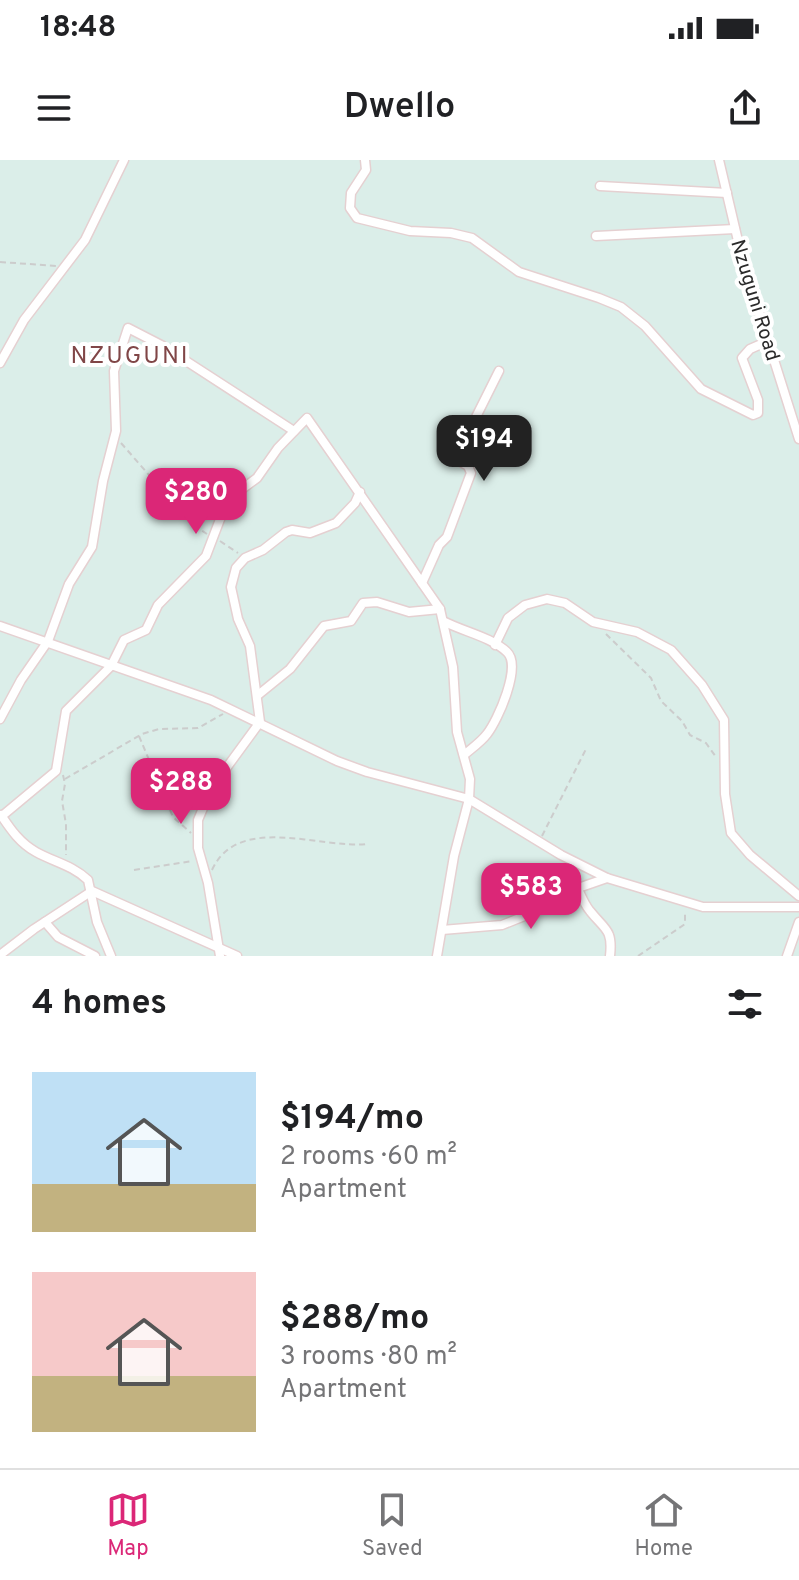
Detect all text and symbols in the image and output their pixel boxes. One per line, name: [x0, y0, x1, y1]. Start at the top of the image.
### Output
text: 18:48: [40, 10, 116, 47]
text: Dwello: [344, 85, 455, 131]
icon: menu: [32, 86, 76, 130]
icon: share: [723, 86, 767, 130]
street label: Nzuguni Road: [723, 237, 785, 364]
district label: NZUGUNI: [70, 342, 190, 372]
pin: $194: [437, 415, 531, 483]
text: $194: [455, 424, 513, 457]
pin: $280: [149, 468, 243, 536]
text: $280: [164, 477, 228, 510]
pin: $288: [134, 758, 228, 826]
text: $288: [149, 767, 213, 800]
pin: $583: [484, 863, 578, 931]
text: $583: [499, 872, 563, 905]
icon: filters: [723, 982, 767, 1026]
text: 4 homes: [32, 983, 167, 1026]
text: $194/mo: [280, 1098, 424, 1141]
icon: home: [96, 1104, 192, 1200]
text: 2 rooms · 60 m²: [280, 1141, 457, 1174]
text: Apartment: [280, 1174, 407, 1207]
text: $288/mo: [280, 1298, 429, 1341]
icon: home: [96, 1304, 192, 1400]
text: 3 rooms · 80 m²: [280, 1341, 457, 1374]
text: Apartment: [280, 1374, 407, 1407]
tab: Map: [106, 1488, 150, 1563]
tab: Saved: [362, 1488, 423, 1563]
tab: Home: [635, 1488, 693, 1563]

